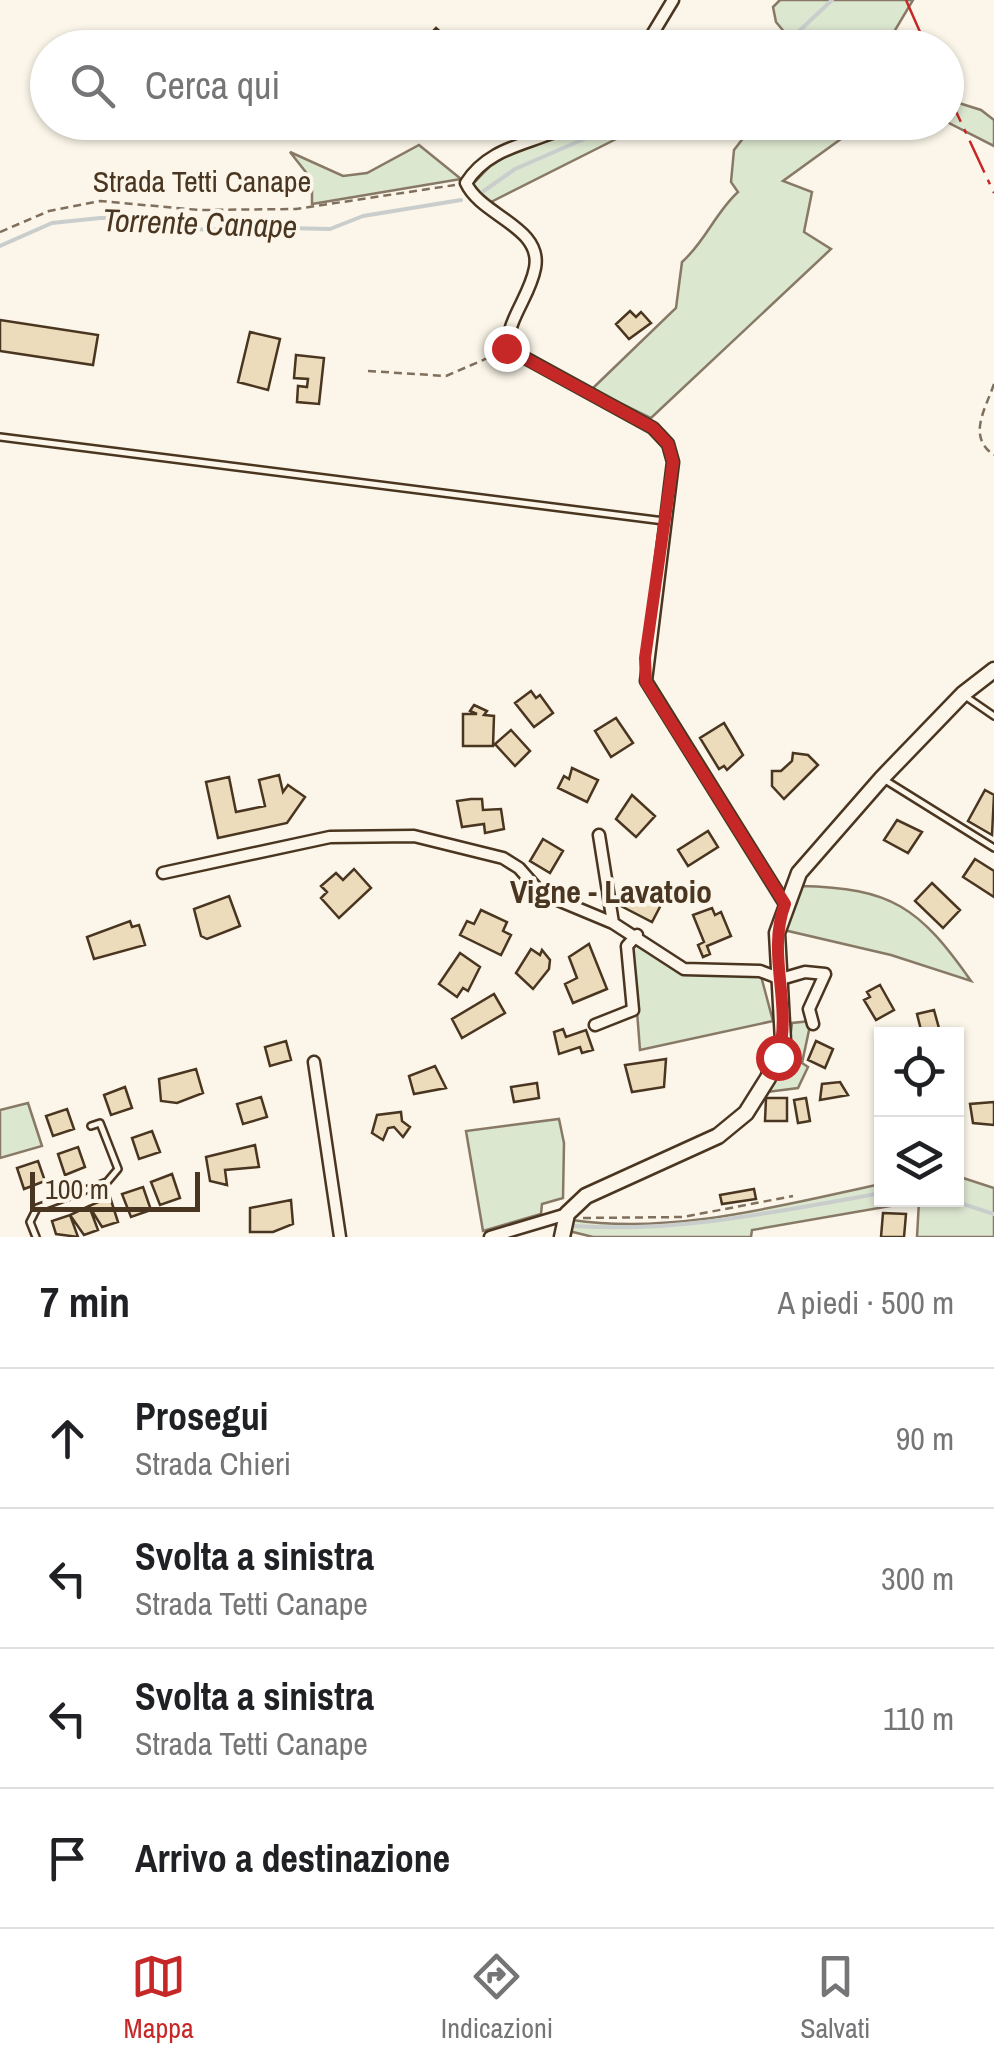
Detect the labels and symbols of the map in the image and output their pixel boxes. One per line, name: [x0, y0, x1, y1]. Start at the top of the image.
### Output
street label: Strada Tetti Canape: [93, 161, 311, 201]
water label: Torrente Canape: [102, 198, 298, 248]
route end: [484, 326, 530, 372]
district label: Vigne - Lavatoio: [510, 870, 712, 913]
route start: [756, 1035, 802, 1081]
scale bar: [30, 1167, 200, 1212]

